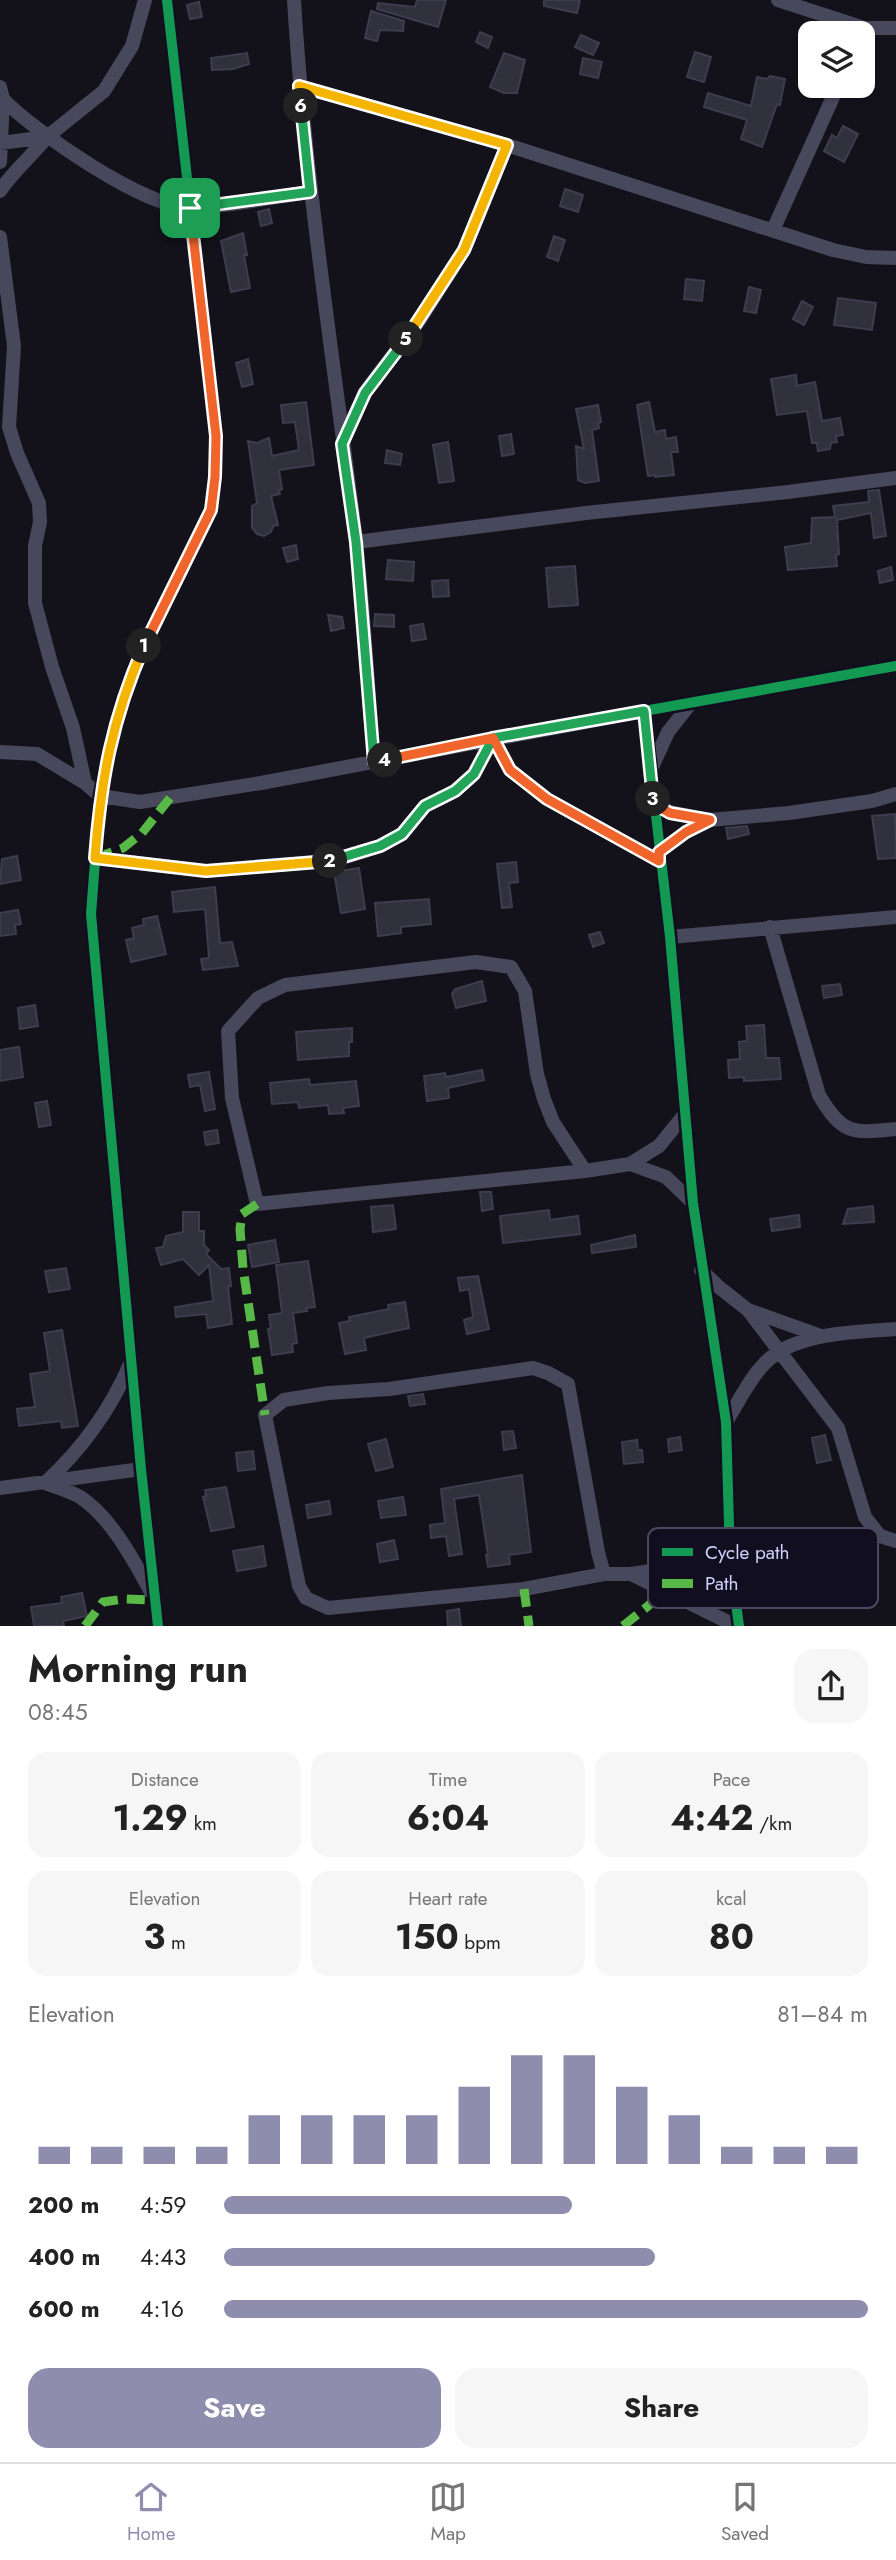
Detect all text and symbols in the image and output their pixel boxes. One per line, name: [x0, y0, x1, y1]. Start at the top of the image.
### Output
map controls: [798, 21, 875, 98]
button: layers: [798, 21, 875, 98]
pin: 6: [284, 88, 318, 124]
text: 6: [294, 92, 307, 119]
pin: [160, 178, 220, 238]
icon: arrive: [171, 189, 209, 227]
pin: 5: [388, 322, 424, 356]
text: 5: [399, 325, 412, 352]
pin: 1: [127, 628, 162, 664]
text: 1: [139, 632, 148, 659]
pin: 4: [368, 742, 402, 778]
text: 4: [378, 746, 391, 773]
pin: 3: [636, 782, 670, 816]
text: 3: [647, 785, 658, 812]
pin: 2: [312, 844, 348, 878]
text: 2: [323, 847, 336, 874]
legend: [648, 1528, 878, 1608]
text: Cycle path: [705, 1539, 790, 1566]
text: Path: [705, 1570, 739, 1597]
text: Morning run: [28, 1641, 248, 1696]
button: share: [794, 1649, 868, 1723]
text: 08:45: [28, 1695, 88, 1729]
text: Distance: [131, 1766, 199, 1793]
text: Time: [429, 1766, 467, 1793]
text: Pace: [712, 1766, 750, 1793]
text: 1.29: [112, 1793, 188, 1843]
text: 6:04: [407, 1793, 489, 1843]
text: 4:42: [670, 1793, 754, 1843]
text: km: [188, 1810, 217, 1837]
text: /km: [754, 1810, 792, 1837]
text: Elevation: [129, 1885, 201, 1912]
text: Heart rate: [408, 1885, 488, 1912]
text: kcal: [716, 1885, 747, 1912]
text: 3: [144, 1912, 165, 1962]
text: 150: [395, 1912, 459, 1962]
text: 80: [709, 1912, 754, 1962]
text: m: [165, 1929, 186, 1956]
text: bpm: [459, 1929, 501, 1956]
text: Elevation: [28, 1997, 115, 2031]
text: 81–84 m: [777, 1997, 868, 2031]
text: 200 m: [28, 2188, 99, 2222]
text: 4:59: [140, 2188, 187, 2222]
text: 400 m: [28, 2240, 100, 2274]
text: 4:43: [140, 2240, 186, 2274]
text: 600 m: [28, 2292, 100, 2326]
text: 4:16: [140, 2292, 184, 2326]
button: Save: [28, 2368, 441, 2448]
button: Share: [455, 2368, 868, 2448]
tab: Home: [127, 2478, 175, 2547]
tab: Map: [429, 2478, 467, 2547]
tab: Saved: [721, 2478, 769, 2547]

